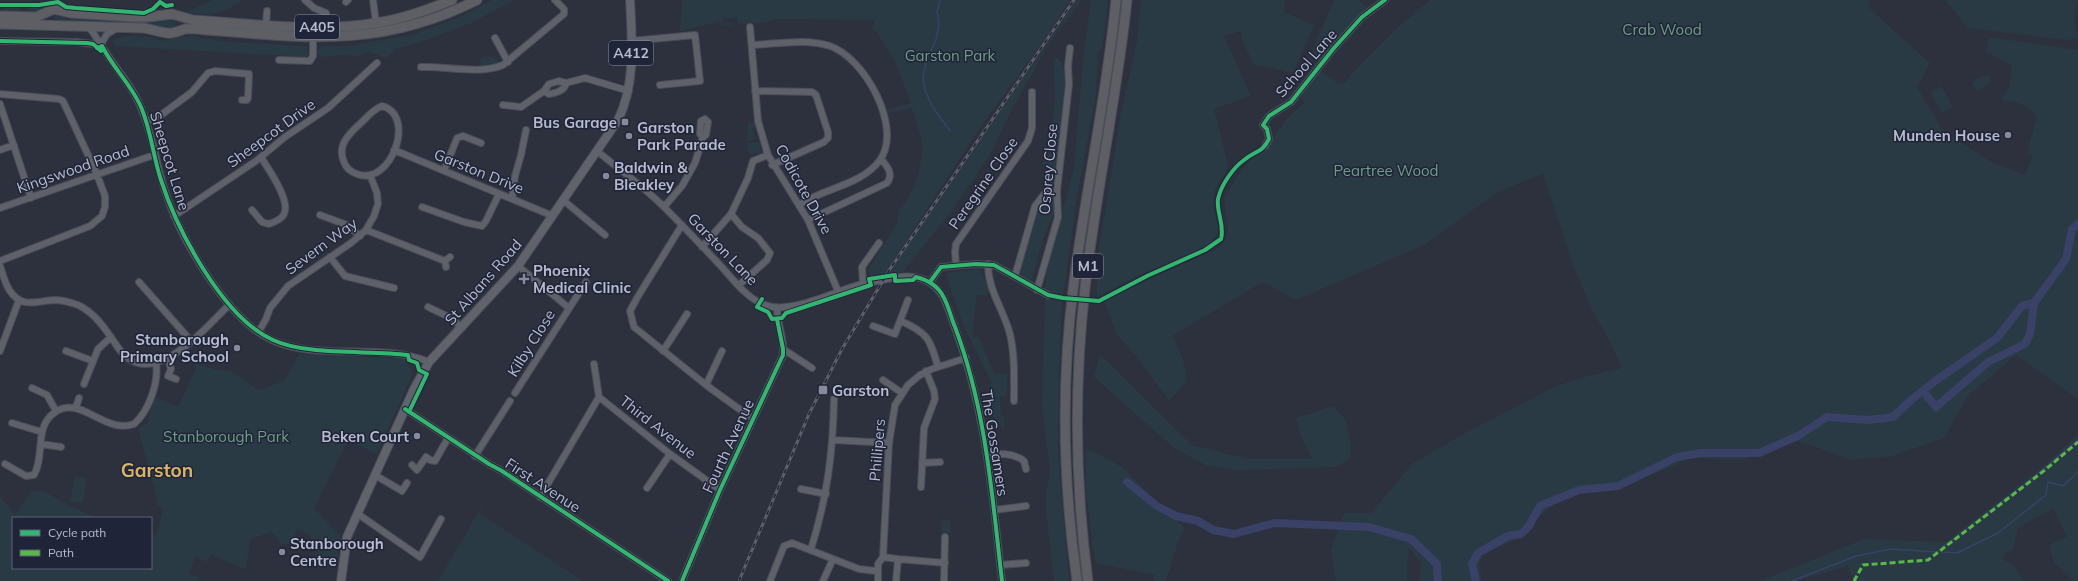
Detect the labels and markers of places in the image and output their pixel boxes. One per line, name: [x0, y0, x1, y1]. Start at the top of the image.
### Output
place label: Bus Garage: [533, 113, 617, 132]
marker: Bus Garage: [620, 117, 630, 127]
place label: Garston Park Parade: [637, 118, 726, 154]
place label: Munden House: [1893, 126, 2000, 145]
marker: Munden House: [2003, 130, 2013, 140]
marker: Garston Park Parade: [624, 131, 634, 141]
place label: Baldwin & Bleakley: [614, 158, 688, 194]
marker: Baldwin & Bleakley: [601, 171, 611, 181]
place label: Phoenix Medical Clinic: [533, 261, 631, 297]
marker: Phoenix Medical Clinic: [518, 273, 530, 285]
place label: Stanborough Primary School: [120, 330, 229, 366]
marker: Stanborough Primary School: [232, 343, 242, 353]
place label: Garston: [832, 381, 889, 400]
marker: Garston: [817, 384, 829, 396]
place label: Beken Court: [321, 427, 409, 446]
marker: Beken Court: [412, 431, 422, 441]
place label: Stanborough Centre: [290, 534, 384, 570]
marker: Stanborough Centre: [277, 547, 287, 557]

